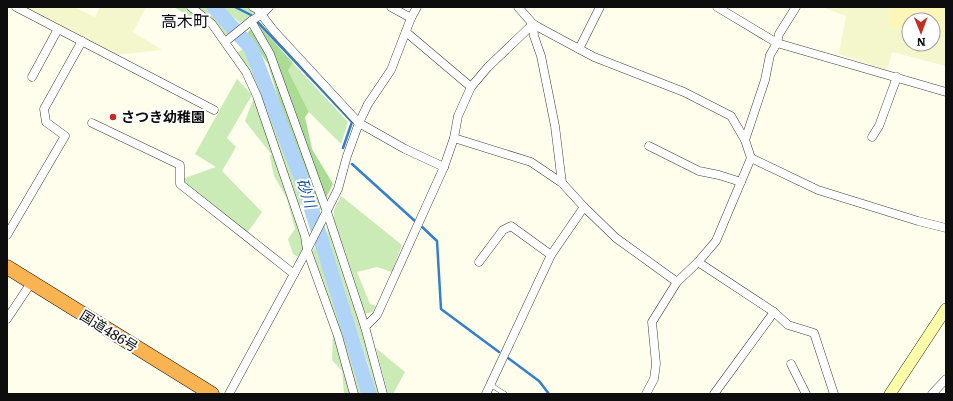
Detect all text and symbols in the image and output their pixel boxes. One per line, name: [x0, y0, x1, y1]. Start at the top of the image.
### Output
district label: 高木町: [161, 8, 209, 32]
north arrow: [901, 12, 941, 52]
text: N: [916, 35, 926, 51]
place label: さつき幼稚園: [121, 106, 205, 126]
marker: さつき幼稚園: [108, 112, 118, 122]
water label: 砂川: [292, 175, 324, 212]
street label: 国道486号: [77, 304, 142, 356]

